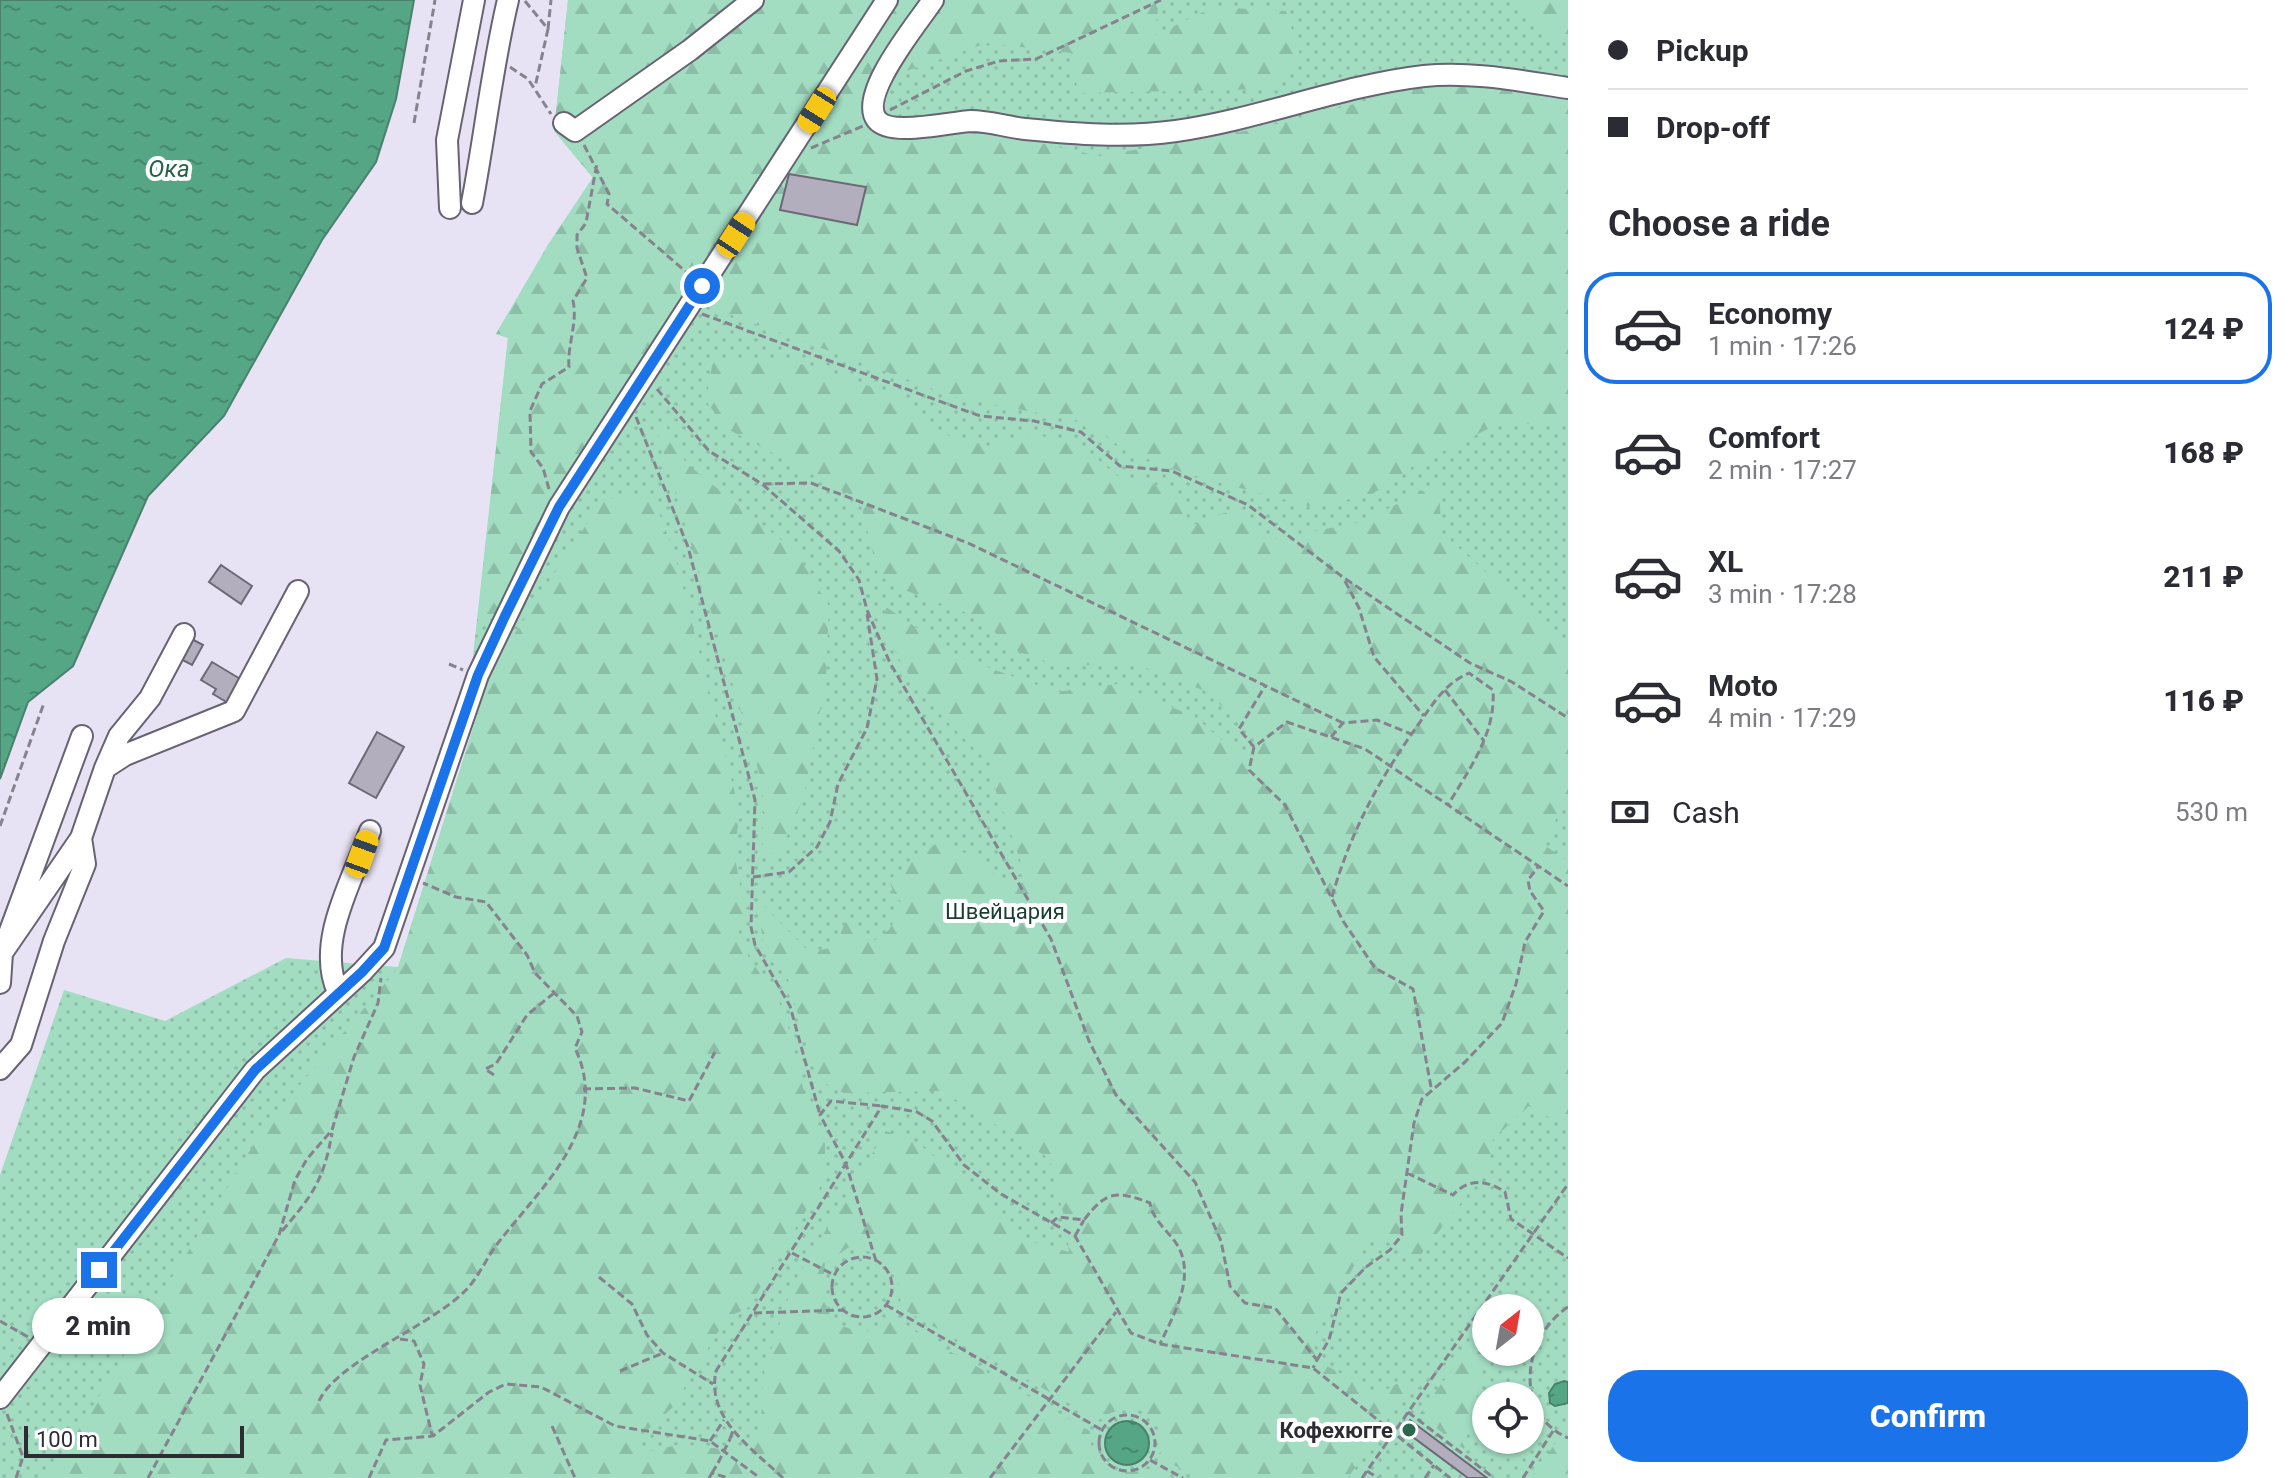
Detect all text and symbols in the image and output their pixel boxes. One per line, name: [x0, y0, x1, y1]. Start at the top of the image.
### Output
text: Pickup: [1656, 33, 1749, 68]
car: [794, 83, 840, 137]
text: Drop-off: [1656, 110, 1770, 145]
water label: Ока: [148, 155, 190, 183]
text: Choose a ride: [1608, 203, 1830, 245]
car: [713, 208, 759, 262]
route start: [684, 268, 720, 304]
icon: car: [1612, 292, 1684, 364]
text: Economy: [1708, 296, 1832, 331]
text: 124 ₽: [2163, 311, 2244, 346]
text: 1 min · 17:26: [1708, 331, 1857, 361]
icon: car: [1612, 416, 1684, 488]
text: Comfort: [1708, 420, 1820, 455]
text: 168 ₽: [2163, 435, 2244, 470]
text: 2 min · 17:27: [1708, 455, 1857, 485]
icon: car: [1612, 540, 1684, 612]
text: XL: [1708, 544, 1743, 579]
text: 211 ₽: [2163, 559, 2244, 594]
text: 3 min · 17:28: [1708, 579, 1857, 609]
icon: car: [1612, 664, 1684, 736]
text: Moto: [1708, 668, 1778, 703]
text: 116 ₽: [2163, 683, 2244, 718]
text: 4 min · 17:29: [1708, 703, 1857, 733]
icon: cash: [1608, 790, 1652, 834]
text: Cash: [1672, 795, 1740, 830]
text: 530 m: [2175, 797, 2248, 827]
car: [343, 827, 381, 881]
park label: Швейцария: [945, 899, 1065, 924]
route end: [81, 1252, 117, 1288]
north arrow: [1472, 1294, 1544, 1366]
map controls: [1472, 1294, 1544, 1454]
callout: 2 min: [33, 1298, 165, 1354]
text: 2 min: [65, 1311, 131, 1341]
button: Confirm: [1608, 1370, 2248, 1462]
button: locate: [1472, 1382, 1544, 1454]
place label: Кофехюгге: [1280, 1418, 1393, 1443]
marker: Кофехюгге: [1400, 1421, 1418, 1439]
scale bar: [24, 1422, 244, 1458]
text: 100 m: [36, 1427, 98, 1452]

